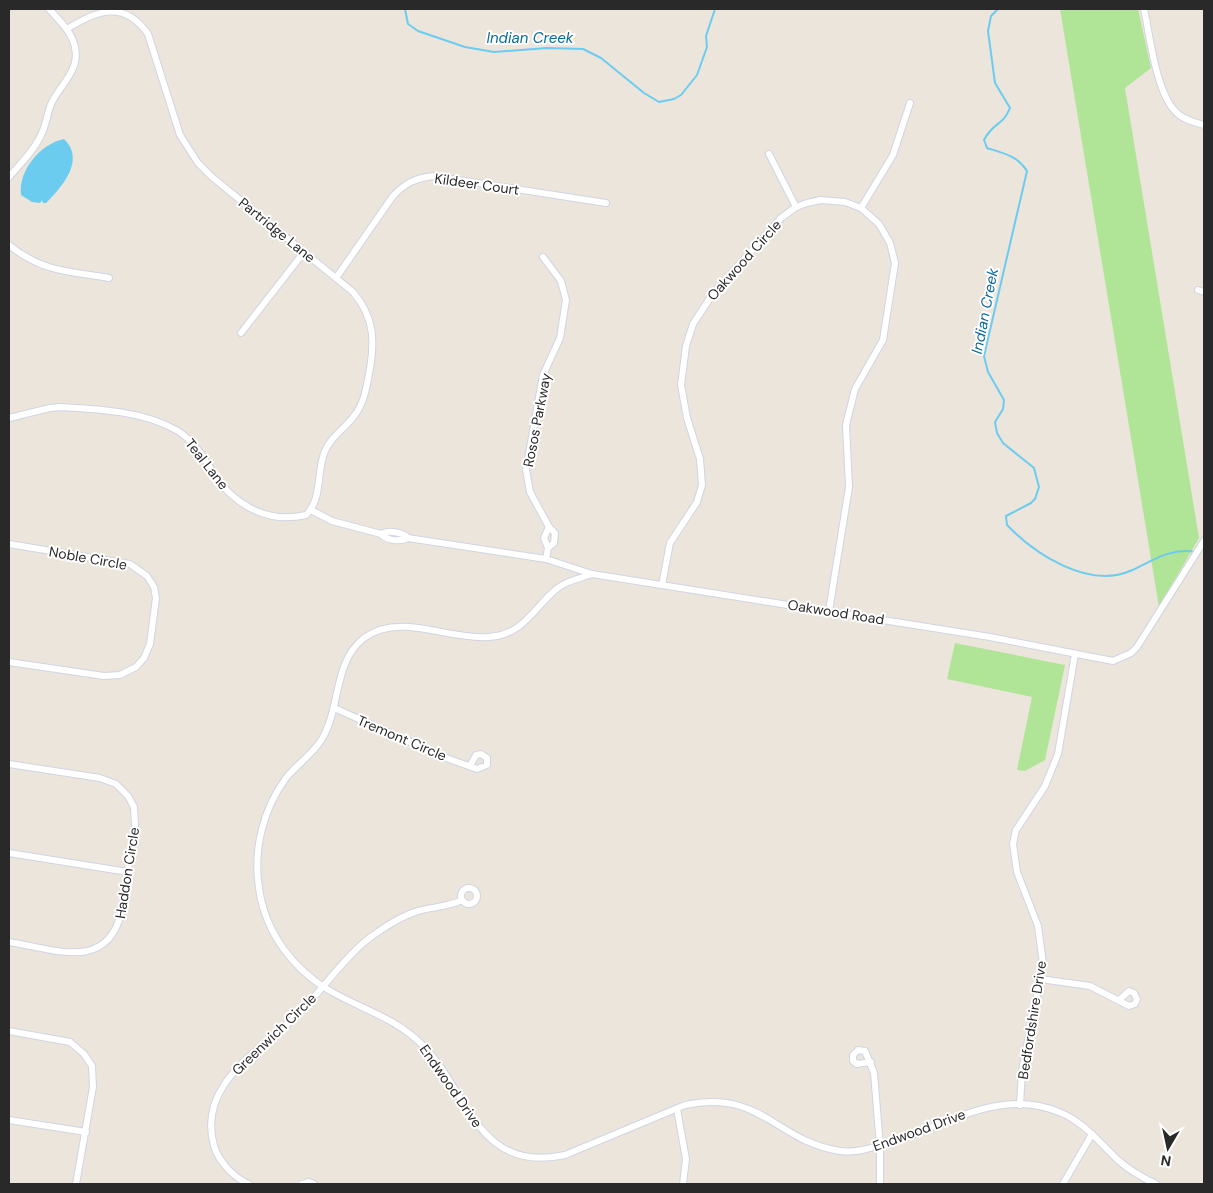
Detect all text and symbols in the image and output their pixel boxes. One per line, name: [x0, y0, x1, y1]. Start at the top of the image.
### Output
water label: Indian Creek: [486, 28, 574, 48]
street label: Kildeer Court: [434, 169, 520, 199]
street label: Partridge Lane: [235, 194, 319, 266]
street label: Oakwood Circle: [703, 216, 785, 304]
water label: Indian Creek: [967, 266, 1003, 356]
street label: Rosos Parkway: [519, 371, 555, 469]
street label: Teal Lane: [181, 435, 233, 493]
street label: Noble Circle: [48, 542, 128, 574]
street label: Oakwood Road: [786, 595, 886, 629]
street label: Tremont Circle: [355, 711, 449, 765]
street label: Haddon Circle: [111, 826, 143, 920]
street label: Bedfordshire Drive: [1014, 959, 1050, 1081]
street label: Greenwich Circle: [228, 989, 320, 1079]
street label: Endwood Drive: [416, 1041, 486, 1131]
street label: Endwood Drive: [870, 1105, 968, 1155]
north arrow: [1143, 1123, 1193, 1173]
text: N: [1160, 1151, 1172, 1171]

